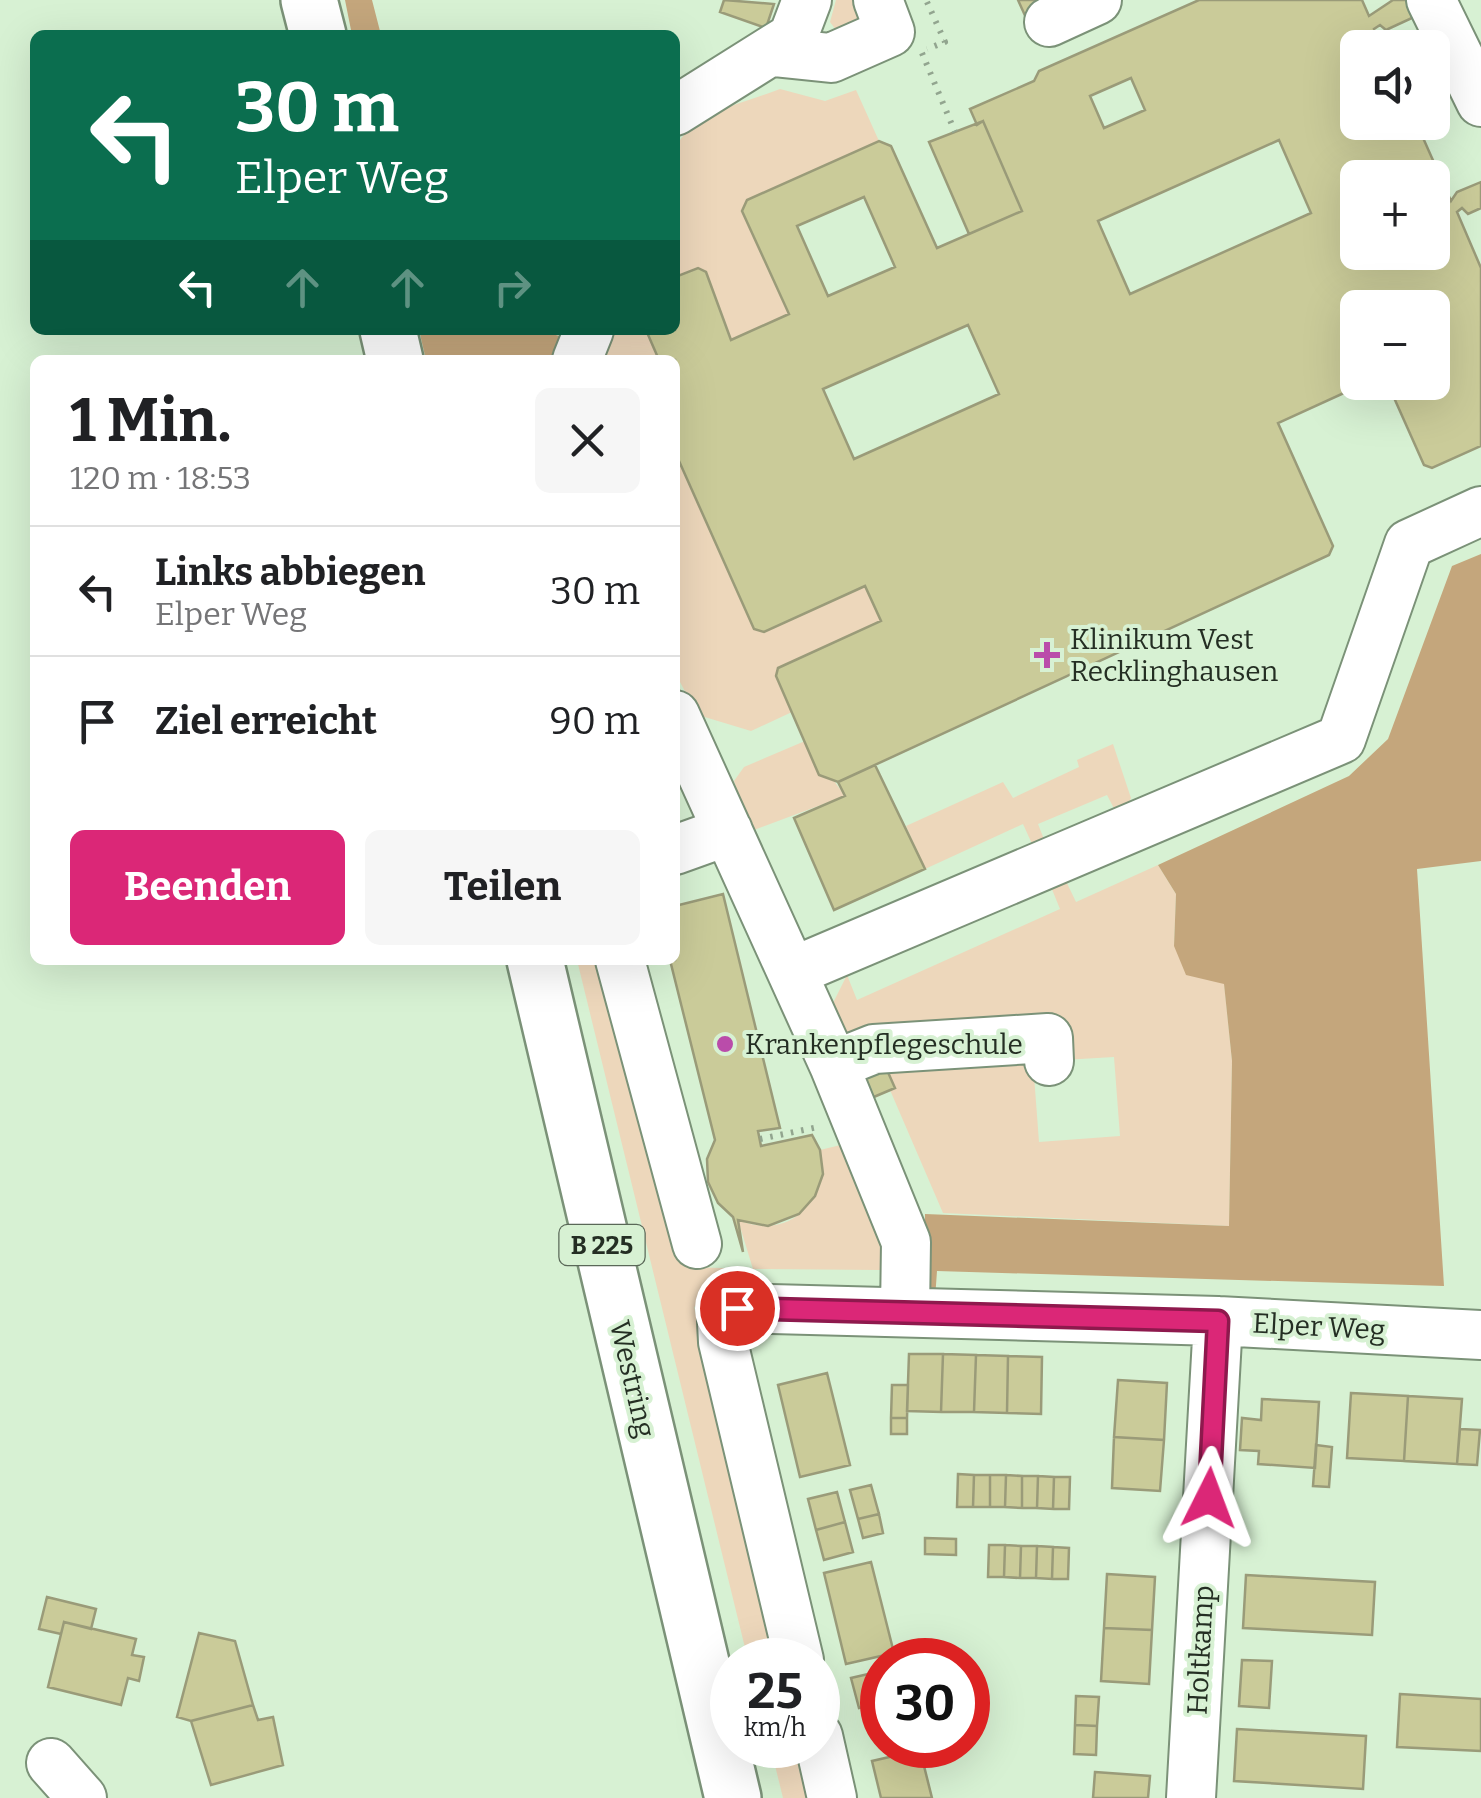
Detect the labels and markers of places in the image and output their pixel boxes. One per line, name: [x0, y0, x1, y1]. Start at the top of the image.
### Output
place label: Klinikum Vest Recklinghausen: [1070, 623, 1279, 688]
marker: Klinikum Vest Recklinghausen: [1034, 642, 1060, 668]
place label: Krankenpflegeschule: [745, 1028, 1023, 1061]
marker: Krankenpflegeschule: [714, 1033, 736, 1055]
pin: [695, 1266, 780, 1351]

